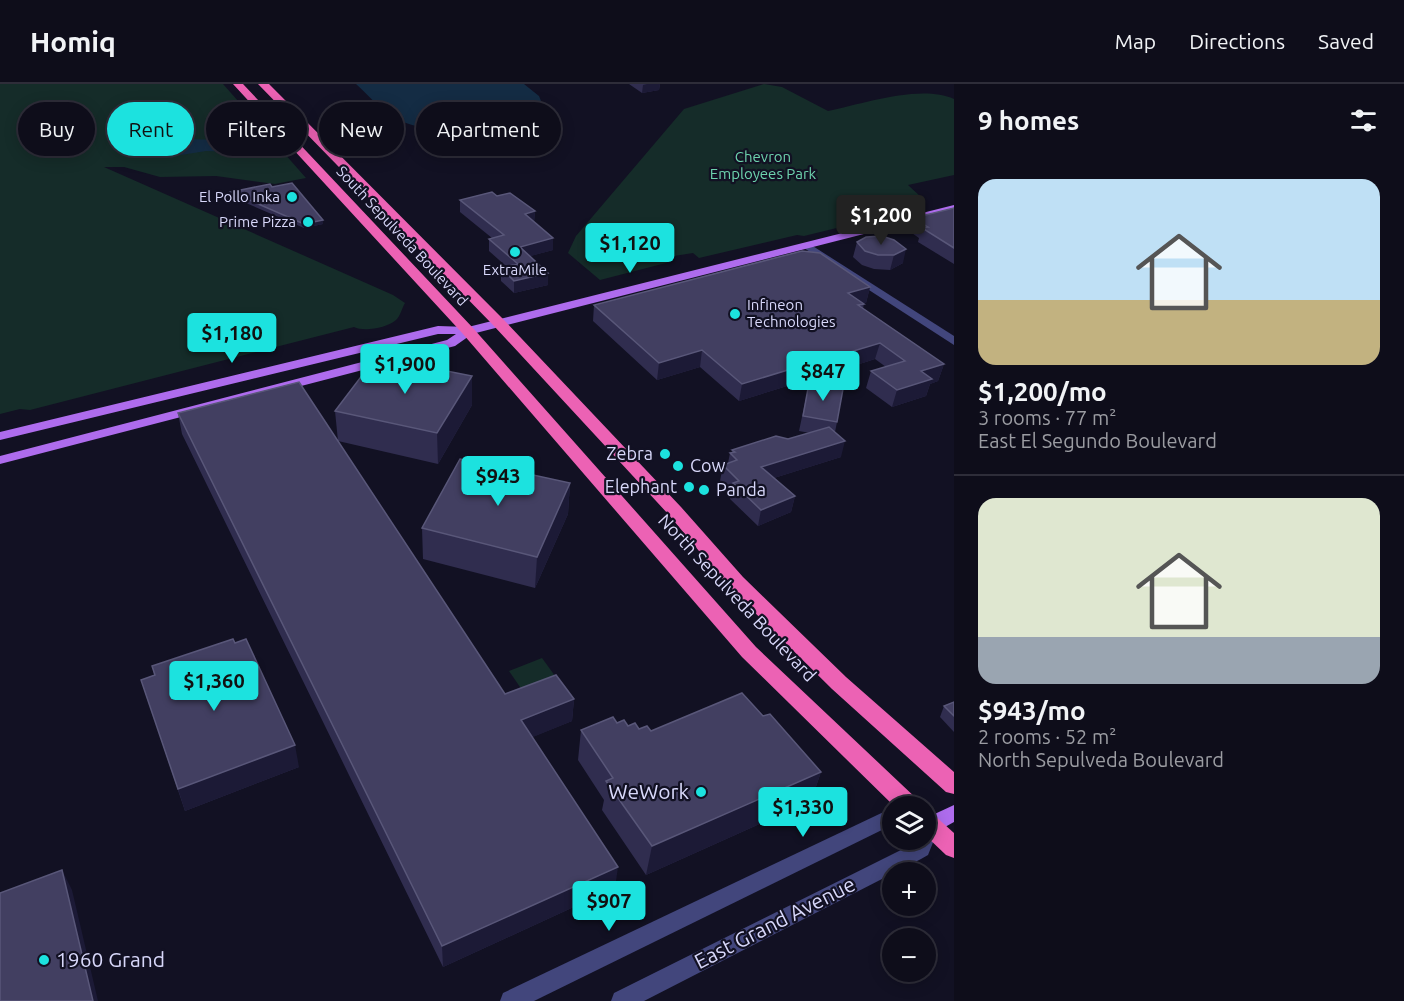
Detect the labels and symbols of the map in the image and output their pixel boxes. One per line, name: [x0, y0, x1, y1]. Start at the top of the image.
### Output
park label: Chevron Employees Park: [710, 148, 817, 182]
street label: South Sepulveda Boulevard: [333, 162, 472, 309]
place label: El Pollo Inka: [199, 188, 280, 205]
marker: El Pollo Inka: [285, 190, 299, 204]
pin: $1,200: [832, 195, 930, 246]
place label: Prime Pizza: [219, 213, 296, 230]
marker: Prime Pizza: [301, 215, 315, 229]
pin: $1,120: [581, 223, 679, 274]
marker: ExtraMile: [508, 245, 522, 259]
place label: ExtraMile: [483, 261, 547, 278]
place label: Infineon Technologies: [747, 296, 836, 330]
marker: Infineon Technologies: [728, 307, 742, 321]
pin: $1,180: [183, 313, 281, 364]
pin: $1,900: [356, 344, 454, 395]
pin: $847: [787, 351, 859, 402]
place label: Zebra: [606, 443, 653, 463]
marker: Zebra: [658, 447, 672, 461]
place label: Cow: [690, 455, 726, 475]
pin: $943: [462, 456, 534, 507]
marker: Cow: [671, 459, 685, 473]
place label: Elephant: [605, 476, 677, 496]
place label: Panda: [716, 479, 766, 499]
marker: Elephant: [682, 480, 696, 494]
marker: Panda: [697, 483, 711, 497]
street label: North Sepulveda Boulevard: [655, 510, 821, 685]
pin: $1,360: [165, 661, 263, 712]
place label: WeWork: [608, 779, 689, 803]
marker: WeWork: [694, 785, 708, 799]
pin: $1,330: [754, 787, 852, 838]
street label: East Grand Avenue: [690, 871, 859, 973]
pin: $907: [573, 881, 645, 932]
place label: 1960 Grand: [56, 947, 165, 971]
marker: 1960 Grand: [37, 953, 51, 967]

